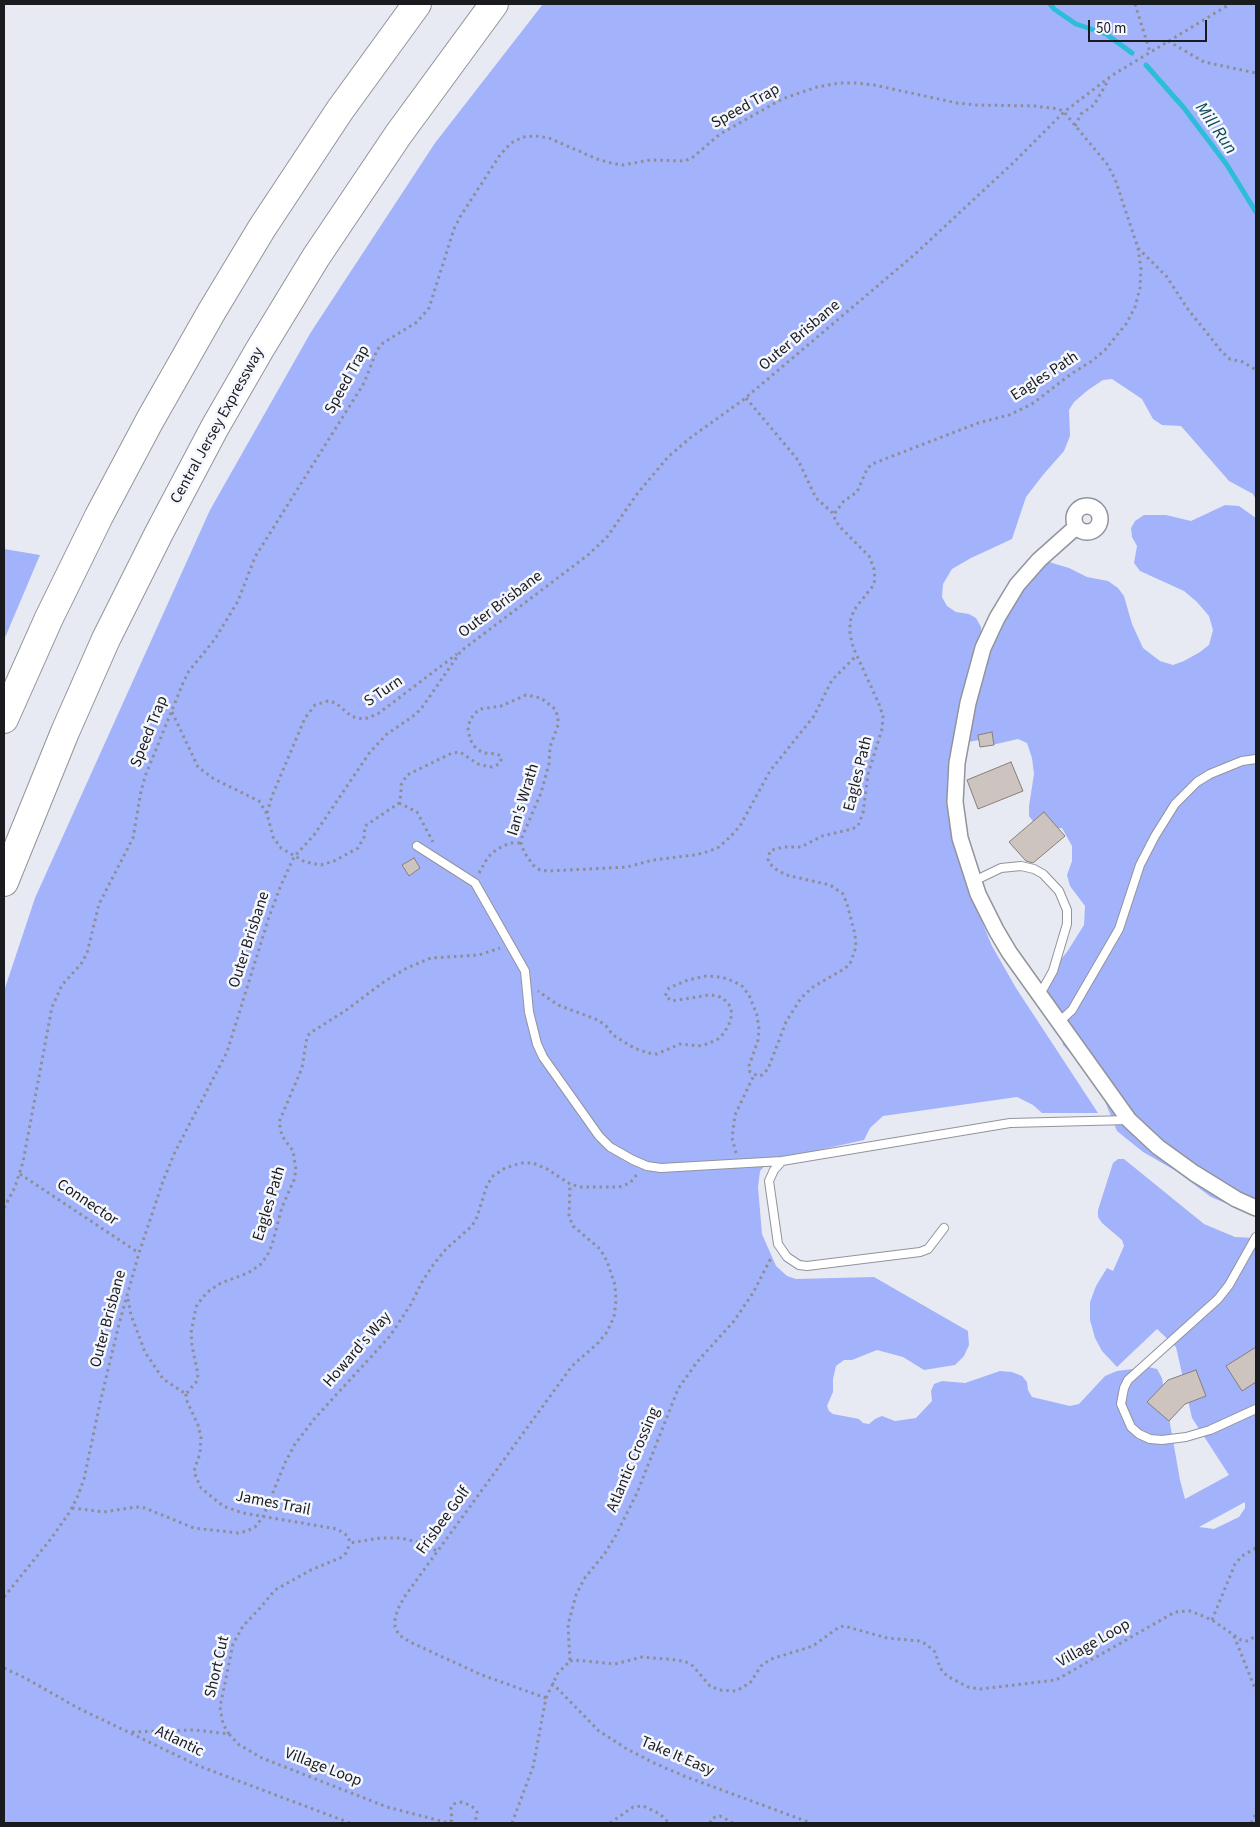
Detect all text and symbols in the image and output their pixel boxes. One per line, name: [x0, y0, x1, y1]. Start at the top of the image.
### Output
scale bar: [1090, 10, 1209, 42]
text: 50 m: [1096, 18, 1126, 39]
street label: Speed Trap: [708, 80, 784, 134]
water label: Mill Run: [1189, 99, 1241, 159]
street label: Outer Brisbane: [755, 296, 845, 376]
street label: Speed Trap: [321, 342, 375, 418]
street label: Central Jersey Expressway: [167, 344, 269, 508]
street label: Eagles Path: [1008, 348, 1082, 406]
street label: Outer Brisbane: [455, 567, 547, 643]
street label: S Turn: [361, 672, 407, 712]
street label: Speed Trap: [127, 693, 173, 771]
street label: Eagles Path: [840, 734, 878, 814]
street label: Ian's Wrath: [504, 762, 544, 838]
street label: Outer Brisbane: [225, 889, 275, 991]
street label: Eagles Path: [250, 1164, 290, 1244]
street label: Connector: [53, 1176, 121, 1230]
street label: Outer Brisbane: [87, 1268, 131, 1370]
street label: Howard's Way: [320, 1308, 396, 1392]
street label: Atlantic Crossing: [603, 1405, 665, 1515]
street label: Frisbee Golf: [413, 1483, 475, 1559]
street label: James Trail: [234, 1487, 312, 1521]
street label: Village Loop: [1054, 1615, 1134, 1673]
street label: Short Cut: [202, 1634, 234, 1700]
street label: Atlantic: [152, 1722, 206, 1762]
street label: Take It Easy: [637, 1733, 717, 1781]
street label: Village Loop: [282, 1744, 364, 1792]

